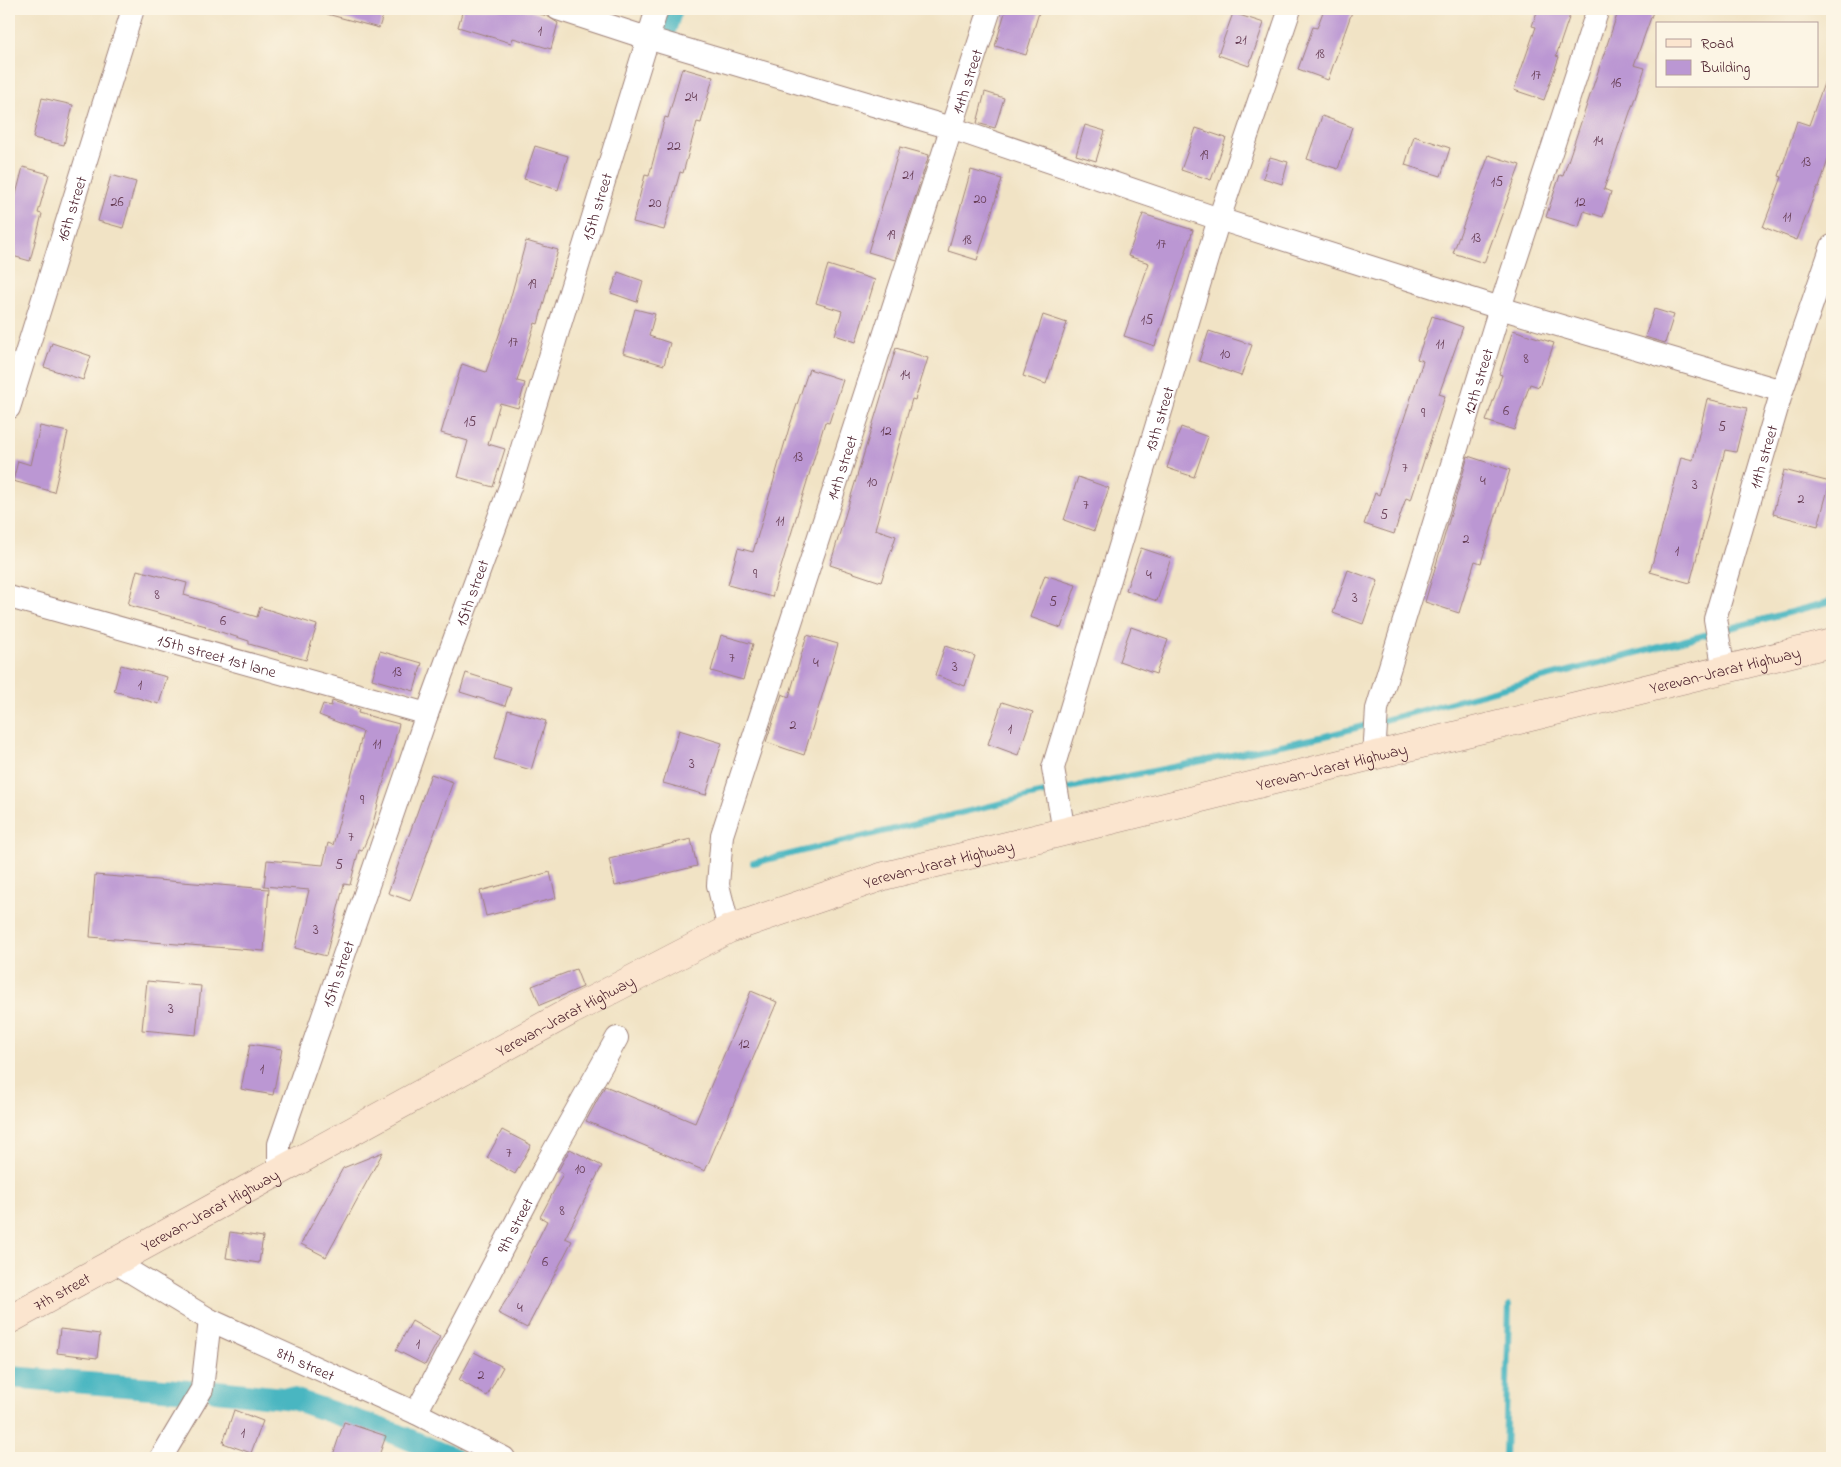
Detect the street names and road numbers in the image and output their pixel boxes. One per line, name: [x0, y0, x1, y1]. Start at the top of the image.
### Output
street label: 14th street: [947, 46, 990, 117]
street label: 15th street: [577, 170, 620, 244]
street label: 16th street: [51, 173, 95, 245]
street label: 12th street: [1458, 345, 1501, 418]
street label: 13th street: [1139, 383, 1182, 455]
street label: 11th street: [1744, 422, 1786, 492]
street label: 14th street: [821, 432, 865, 504]
street label: 15th street: [450, 556, 497, 630]
street label: 15th street 1st lane: [154, 629, 280, 685]
street label: Yerevan-Jrarat Highway: [1648, 641, 1803, 701]
street label: Yerevan-Jrarat Highway: [1254, 738, 1410, 798]
street label: Yerevan-Jrarat Highway: [861, 835, 1017, 896]
street label: 15th street: [317, 937, 362, 1011]
street label: Yerevan-Jrarat Highway: [492, 970, 639, 1064]
street label: Yerevan-Jrarat Highway: [137, 1164, 284, 1259]
street label: 9th street: [492, 1193, 541, 1258]
street label: 7th street: [30, 1267, 96, 1318]
street label: 8th street: [272, 1342, 339, 1389]

